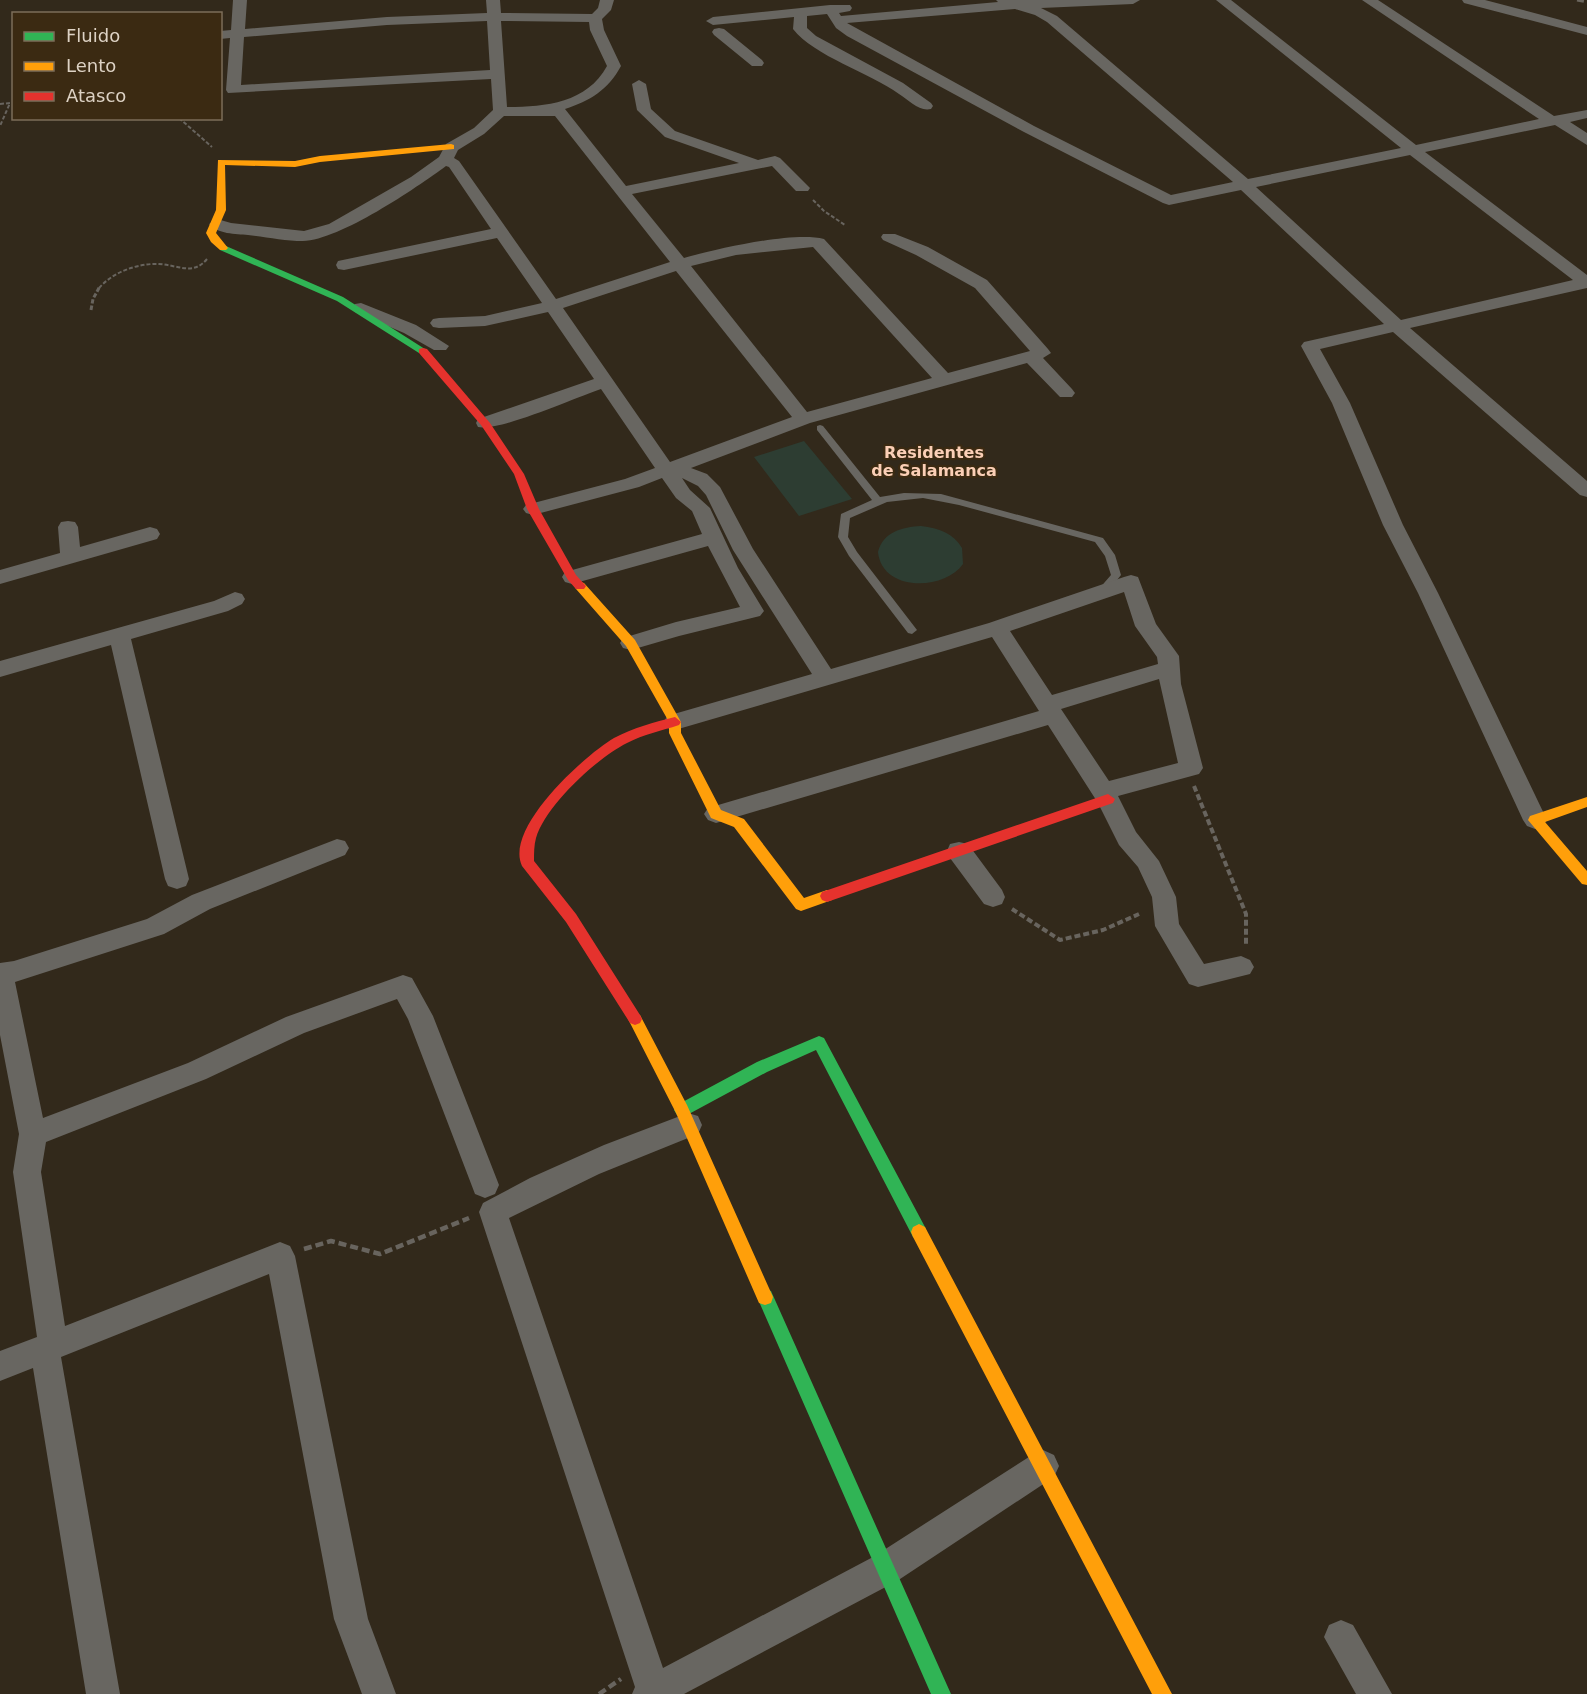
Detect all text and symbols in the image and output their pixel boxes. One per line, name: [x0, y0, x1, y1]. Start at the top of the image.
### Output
legend: [12, 12, 222, 120]
text: Fluido: [66, 25, 120, 46]
text: Lento: [66, 55, 116, 76]
text: Atasco: [66, 85, 126, 106]
district label: Residentes de Salamanca: [871, 443, 997, 480]

